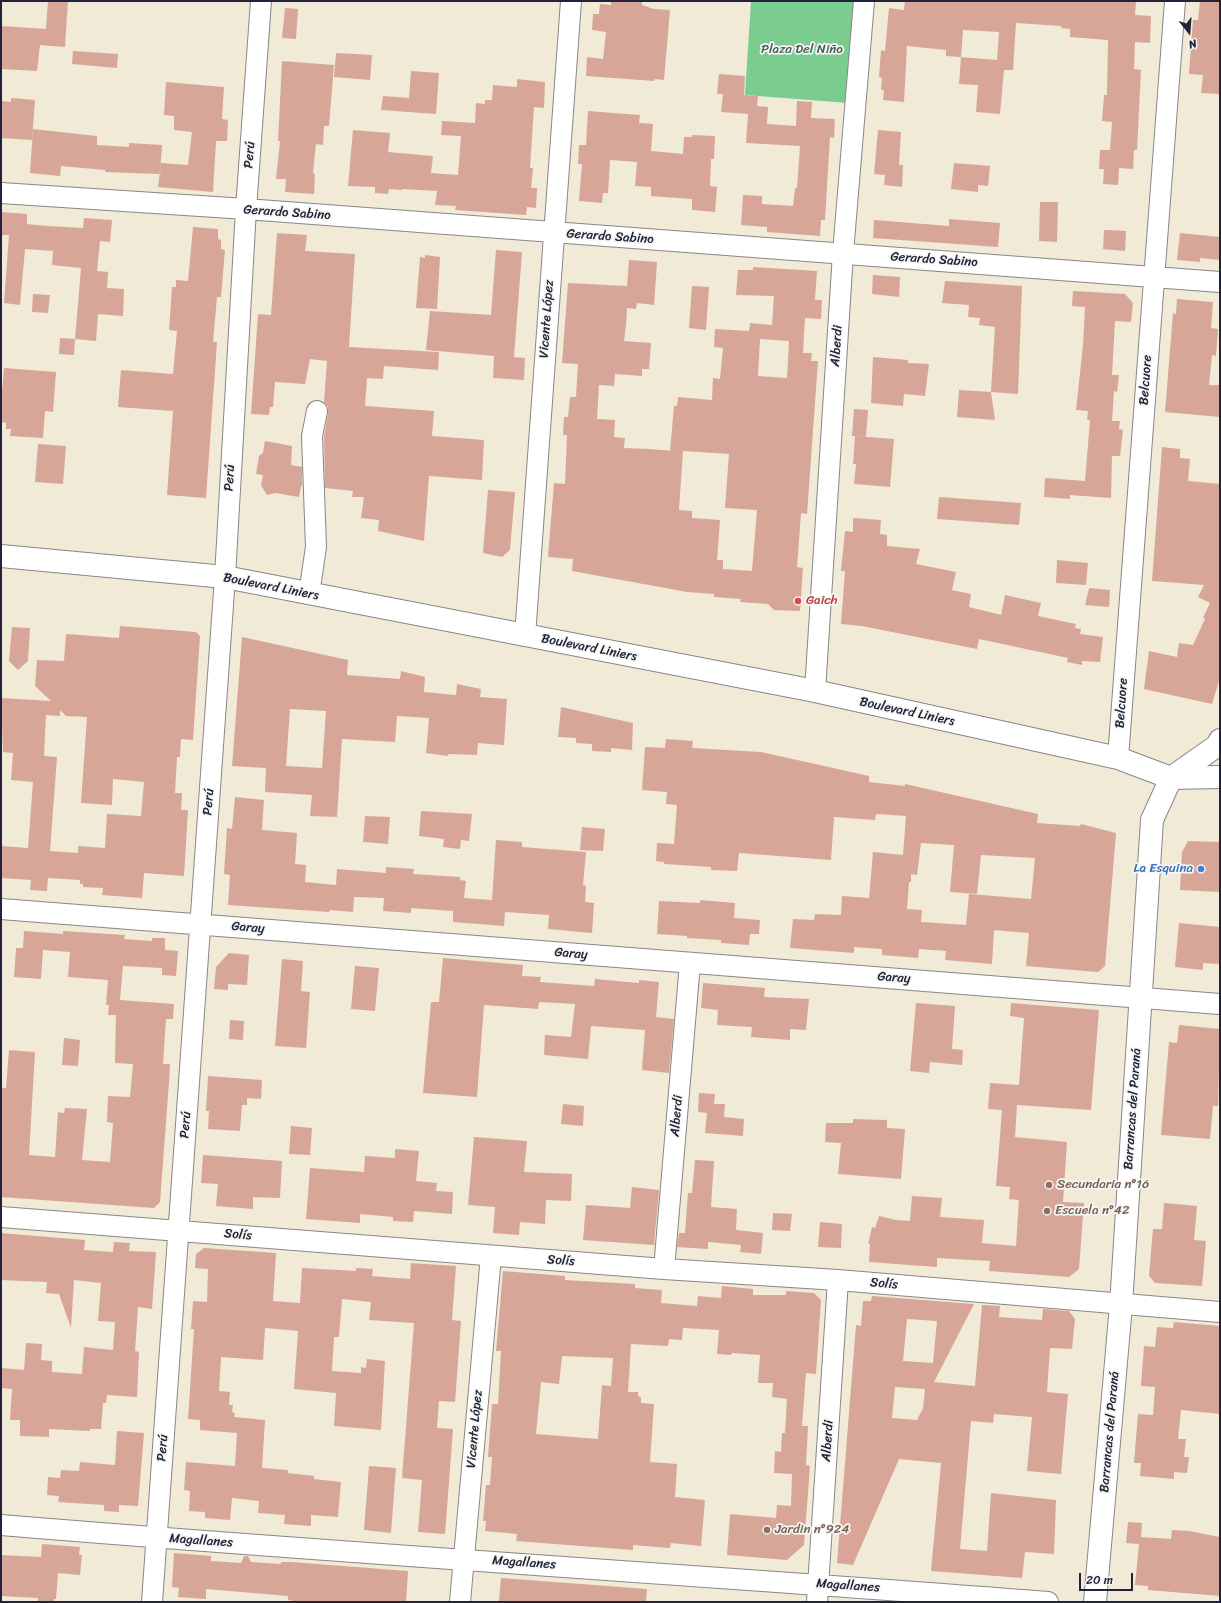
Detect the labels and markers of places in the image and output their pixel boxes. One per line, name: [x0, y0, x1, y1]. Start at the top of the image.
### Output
place label: Gaich: [806, 593, 838, 609]
marker: Gaich: [793, 596, 803, 606]
place label: La Esquina: [1133, 861, 1193, 877]
marker: La Esquina: [1196, 864, 1206, 874]
place label: Secundaria nº16: [1057, 1177, 1149, 1193]
marker: Secundaria nº16: [1044, 1180, 1054, 1190]
place label: Escuela nº42: [1055, 1203, 1129, 1219]
marker: Escuela nº42: [1042, 1206, 1052, 1216]
place label: Jardin nº924: [775, 1522, 849, 1538]
marker: Jardin nº924: [762, 1525, 772, 1535]

